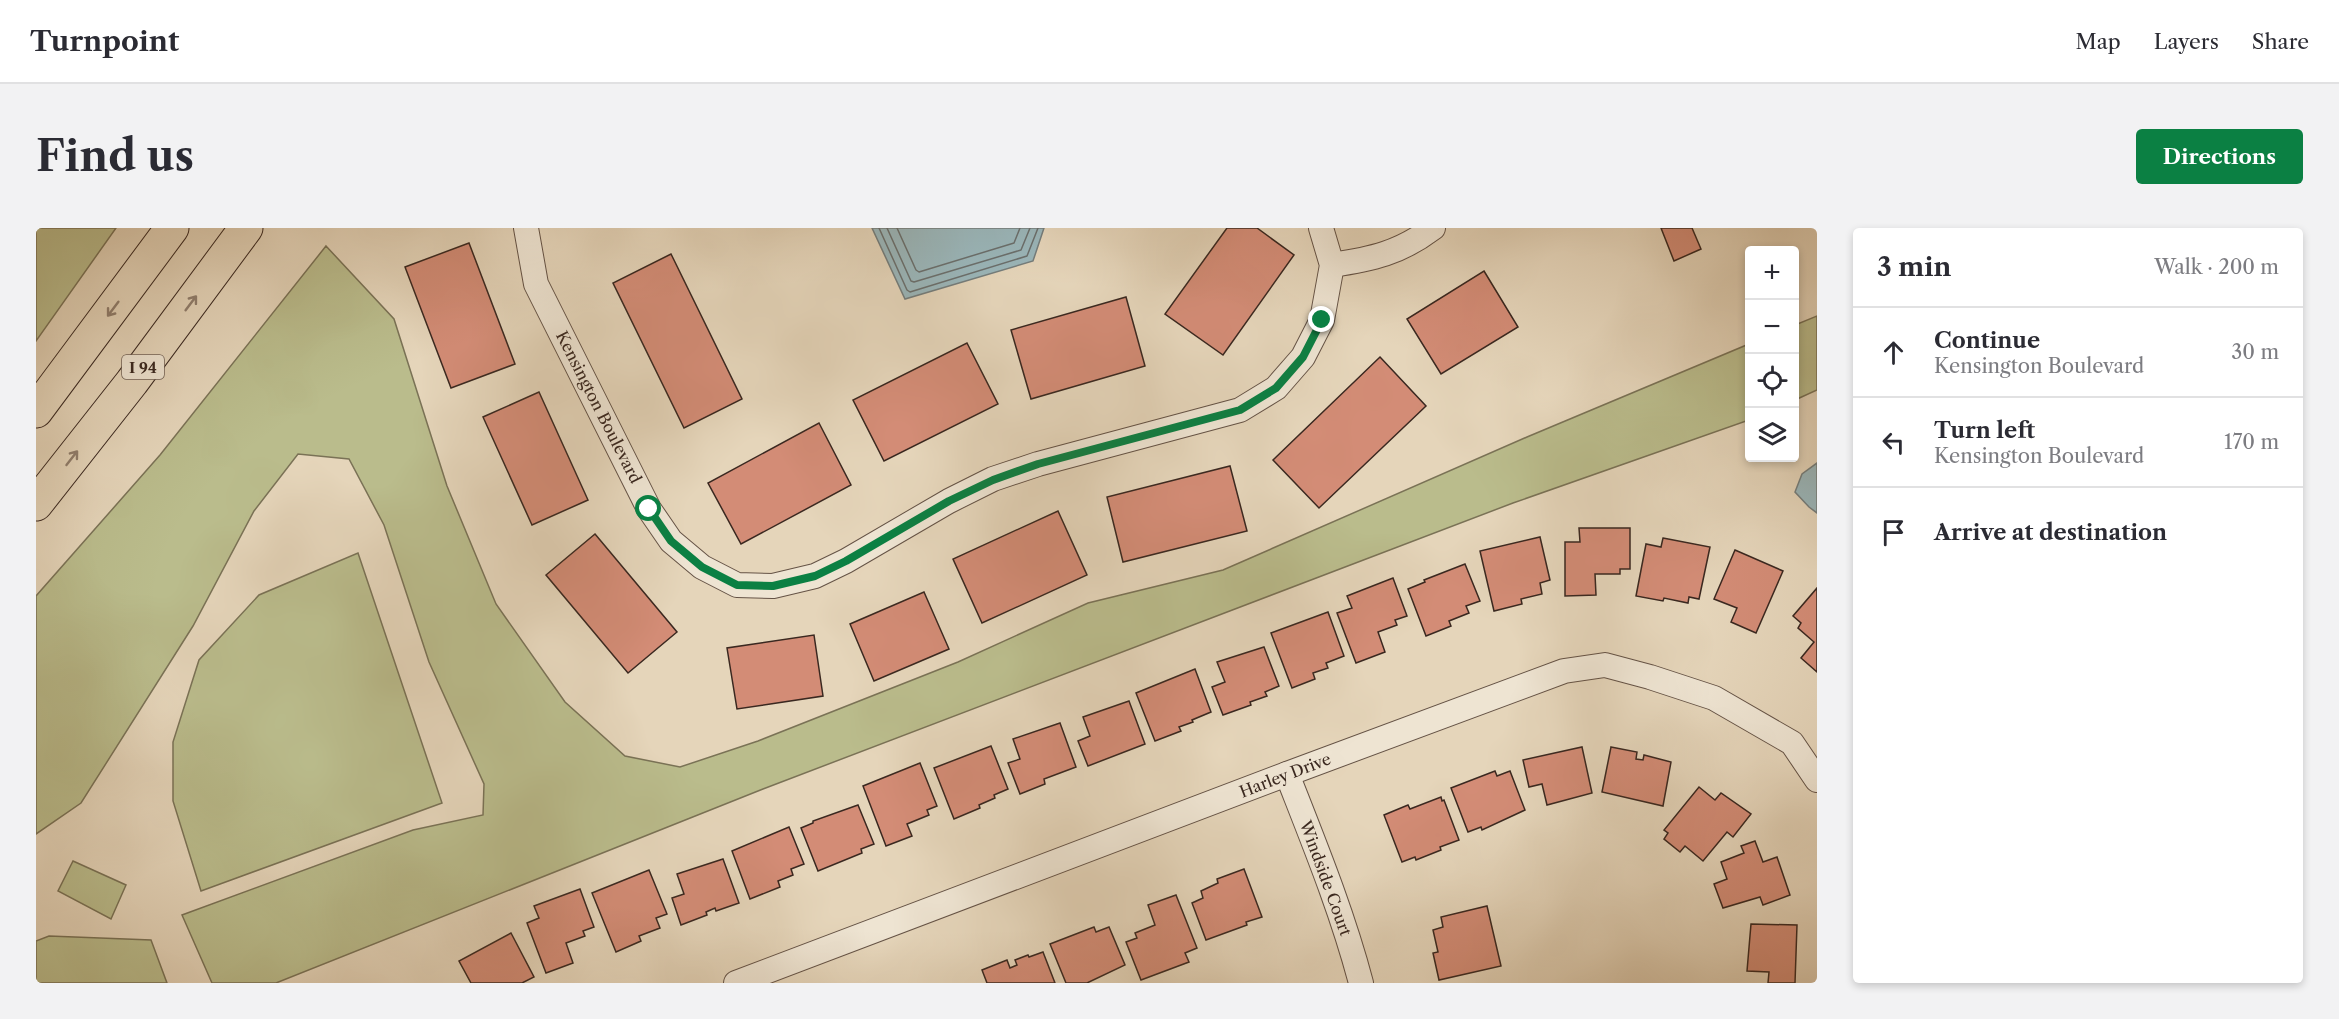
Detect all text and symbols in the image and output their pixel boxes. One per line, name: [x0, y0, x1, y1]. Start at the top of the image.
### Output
text: Turnpoint: [30, 24, 179, 58]
text: Map: [2076, 29, 2121, 54]
text: Layers: [2154, 29, 2219, 54]
text: Share: [2252, 29, 2309, 54]
button: Directions: [2136, 129, 2303, 184]
text: Find us: [36, 130, 194, 182]
map controls: [1745, 246, 1799, 462]
button: +: [1745, 246, 1799, 300]
text: 3 min: [1877, 251, 1951, 283]
text: Walk · 200 m: [2154, 255, 2279, 279]
one-way arrow: [185, 296, 198, 312]
button: −: [1745, 300, 1799, 354]
one-way arrow: [107, 301, 119, 317]
route end: [1308, 306, 1334, 332]
text: Continue: [1934, 327, 2040, 354]
street label: Kensington Boulevard: [552, 328, 646, 487]
icon: ahead: [1877, 336, 1910, 369]
text: 30 m: [2231, 340, 2279, 364]
button: locate: [1745, 354, 1799, 408]
text: Kensington Boulevard: [1934, 354, 2144, 378]
road number: I 94: [122, 355, 164, 379]
button: layers: [1745, 408, 1799, 462]
text: Turn left: [1934, 417, 2035, 444]
icon: left: [1877, 426, 1910, 459]
text: 170 m: [2224, 430, 2279, 454]
text: Kensington Boulevard: [1934, 444, 2144, 468]
one-way arrow: [66, 450, 79, 466]
route start: [635, 495, 661, 521]
icon: arrive: [1877, 516, 1910, 549]
text: Arrive at destination: [1934, 519, 2167, 546]
street label: Harley Drive: [1236, 748, 1334, 802]
street label: Windside Court: [1296, 817, 1356, 939]

